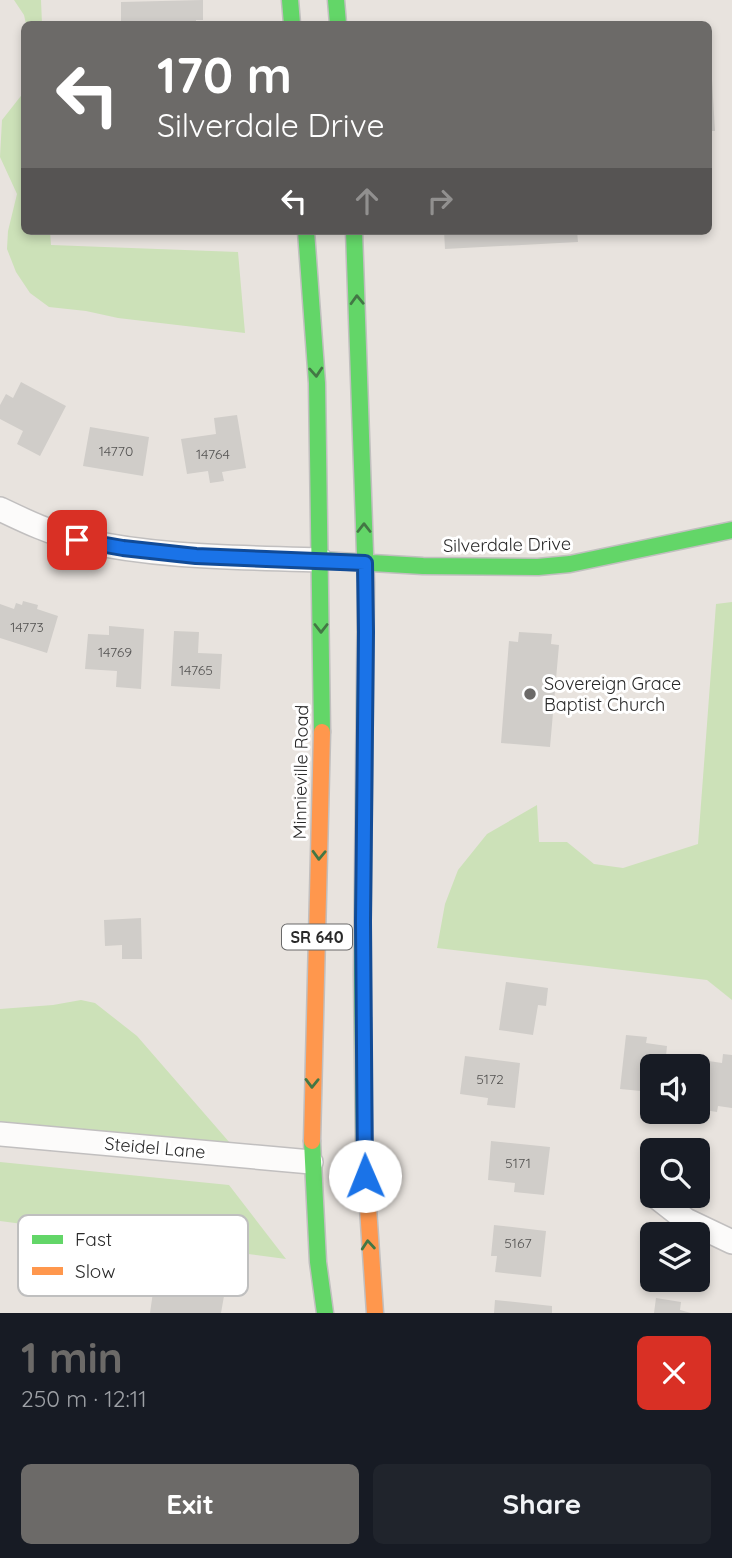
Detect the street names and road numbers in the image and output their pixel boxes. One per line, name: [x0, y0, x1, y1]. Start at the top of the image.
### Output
street label: Silverdale Drive: [443, 532, 571, 557]
street label: Minnieville Road: [288, 704, 313, 840]
road number: SR 640: [282, 925, 352, 950]
street label: Steidel Lane: [104, 1132, 207, 1163]

